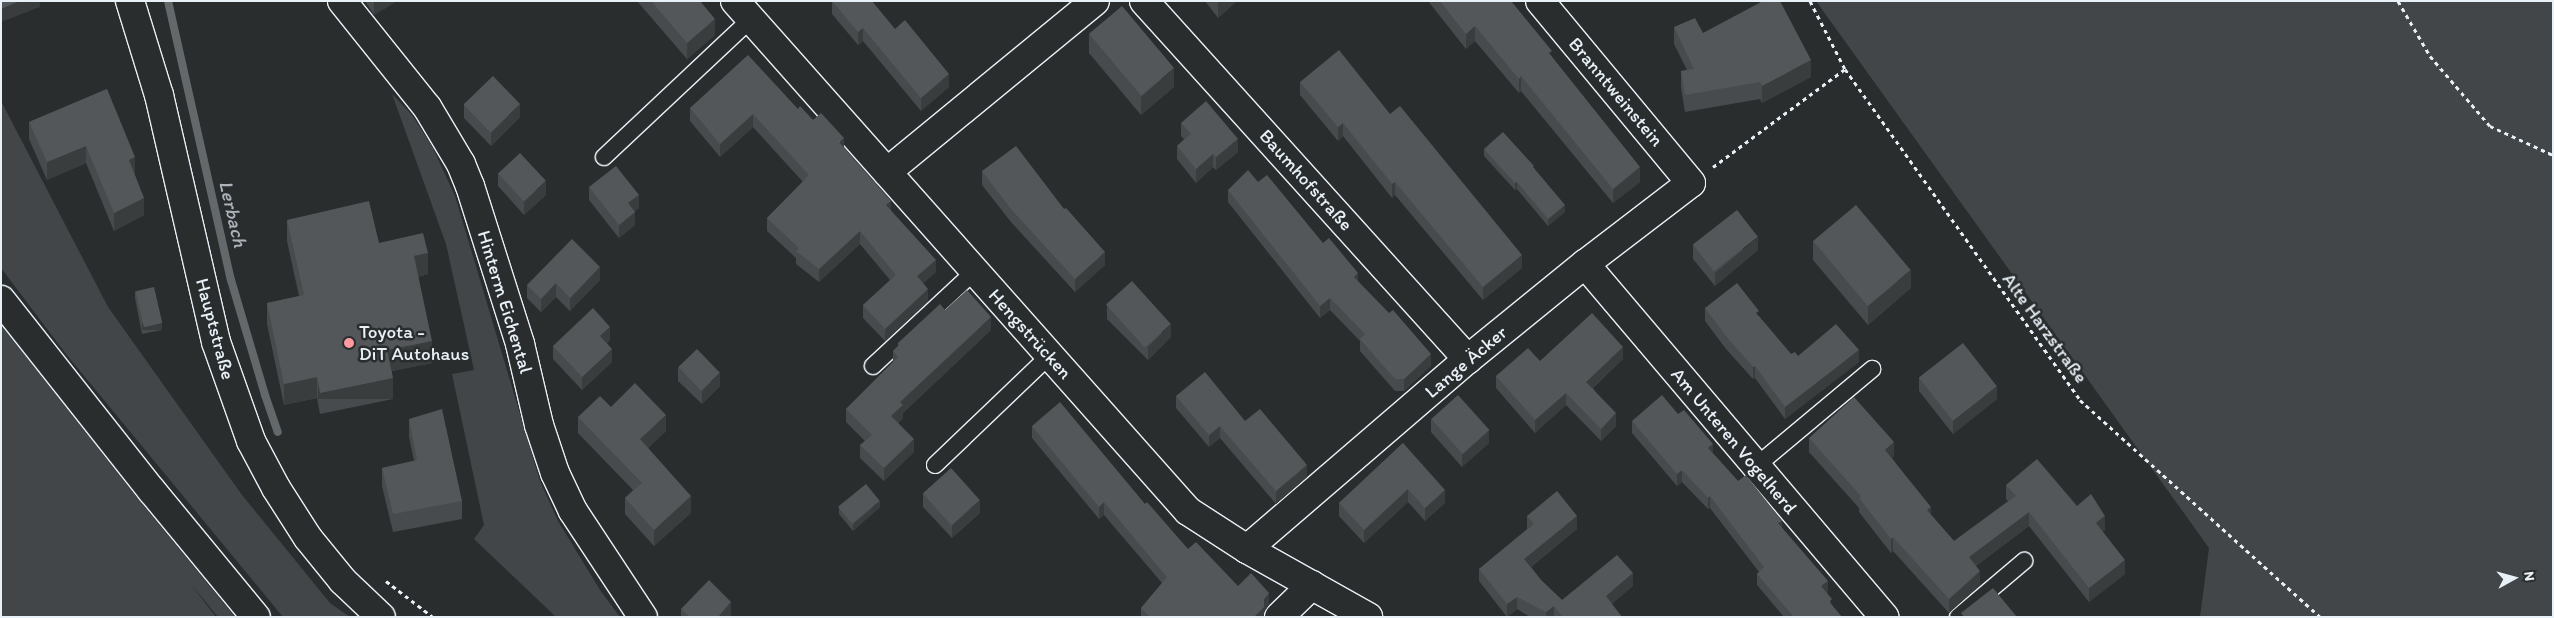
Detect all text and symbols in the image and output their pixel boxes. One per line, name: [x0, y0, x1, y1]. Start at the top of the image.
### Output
street label: Branntweinstein: [1564, 33, 1668, 151]
street label: Baumhofstraße: [1254, 125, 1358, 235]
water label: Lerbach: [214, 178, 252, 250]
street label: Hinterm Eichental: [472, 228, 538, 376]
street label: Alte Harzstraße: [1998, 269, 2092, 387]
street label: Hauptstraße: [191, 276, 239, 382]
street label: Hengstrücken: [983, 284, 1077, 384]
place label: Toyota - DiT Autohaus: [359, 321, 469, 365]
street label: Lange Äcker: [1420, 321, 1512, 403]
marker: Toyota - DiT Autohaus: [343, 337, 355, 349]
street label: Am Unteren Vogelherd: [1666, 363, 1802, 519]
north arrow: [2489, 553, 2539, 603]
text: N: [2520, 570, 2538, 582]

